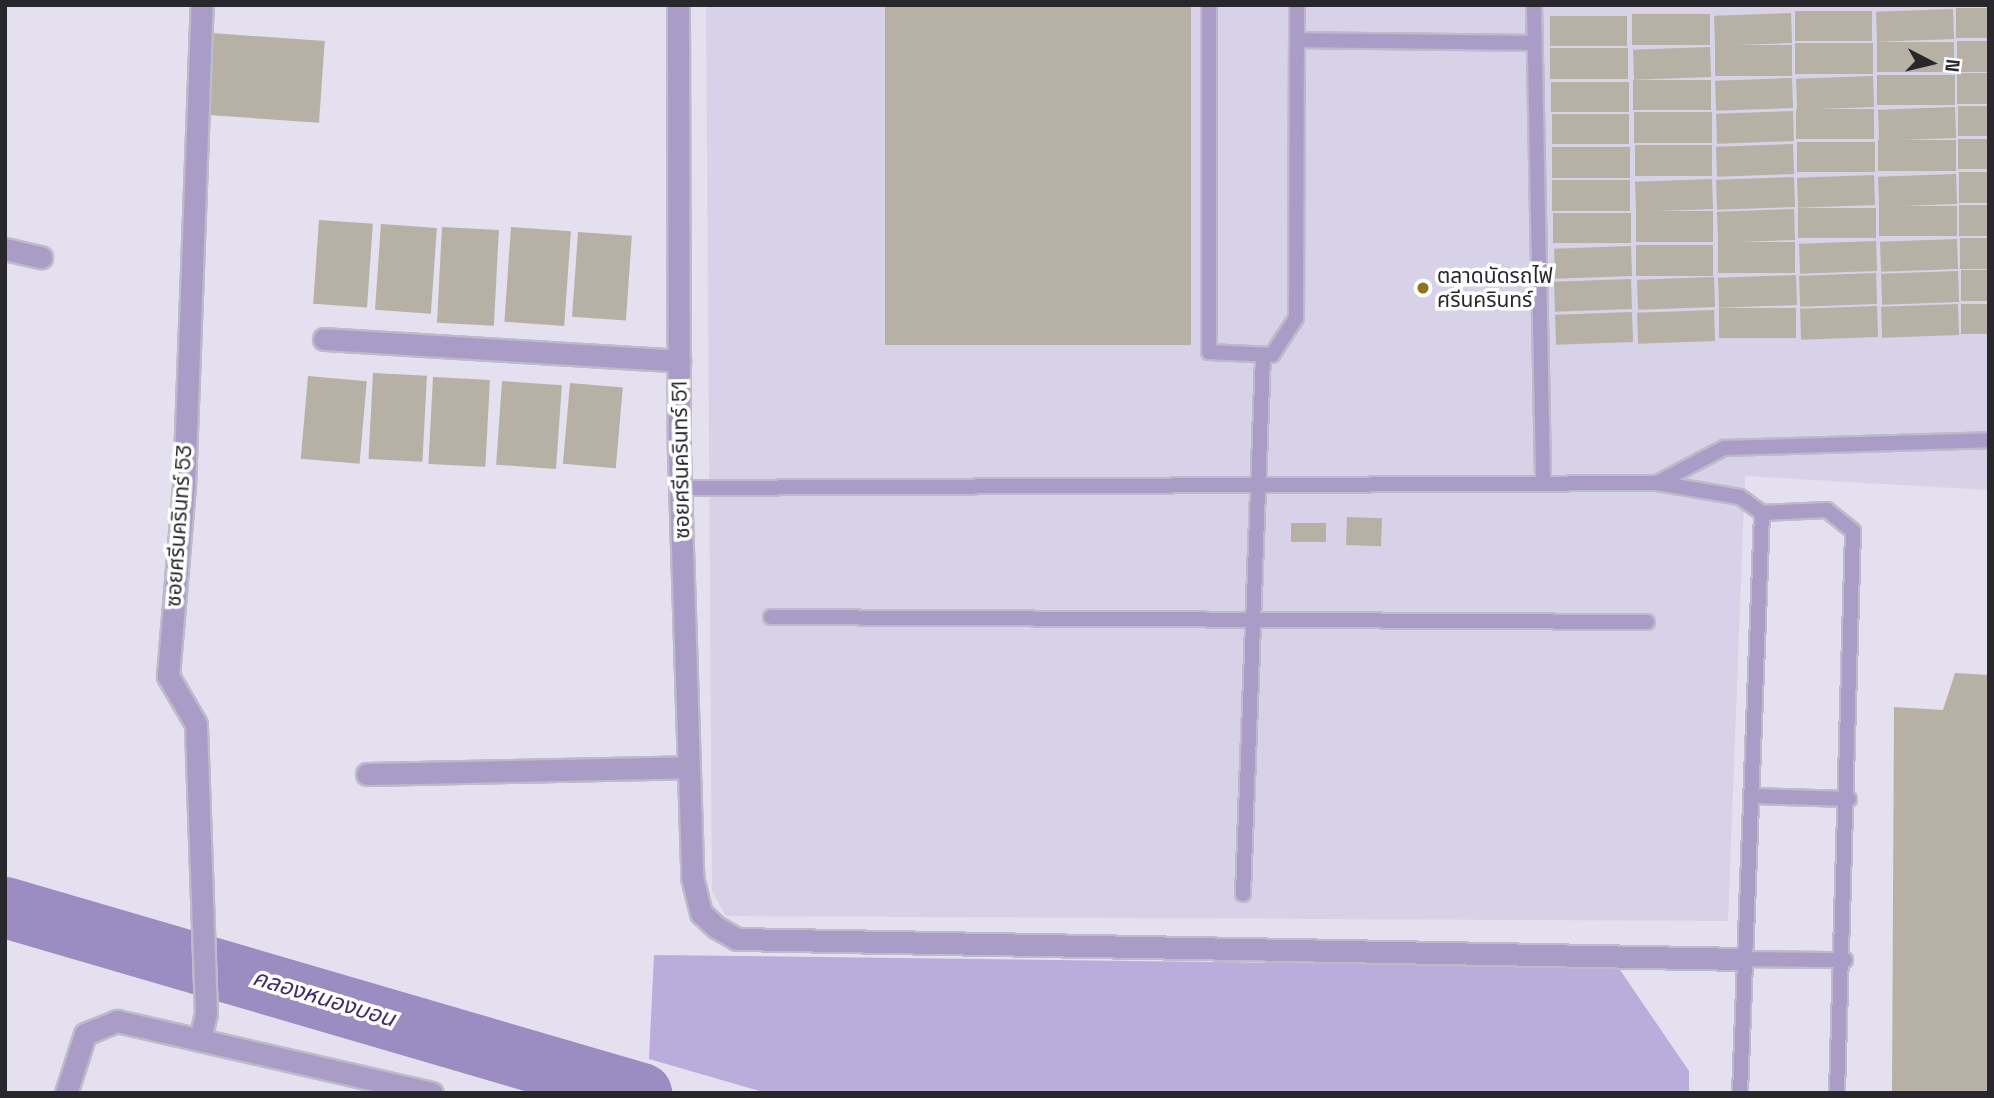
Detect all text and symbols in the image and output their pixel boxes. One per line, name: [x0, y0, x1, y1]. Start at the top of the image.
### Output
north arrow: [1896, 28, 1966, 98]
text: N: [1939, 58, 1966, 73]
place label: ตลาดนัดรถไฟ ศรีนครินทร์: [1437, 263, 1553, 313]
marker: ตลาดนัดรถไฟ ศรีนครินทร์: [1415, 280, 1431, 296]
street label: ซอยศรีนครินทร์ 51: [667, 381, 695, 539]
street label: ซอยศรีนครินทร์ 53: [161, 444, 197, 608]
water label: คลองหนองบอน: [250, 963, 398, 1033]

